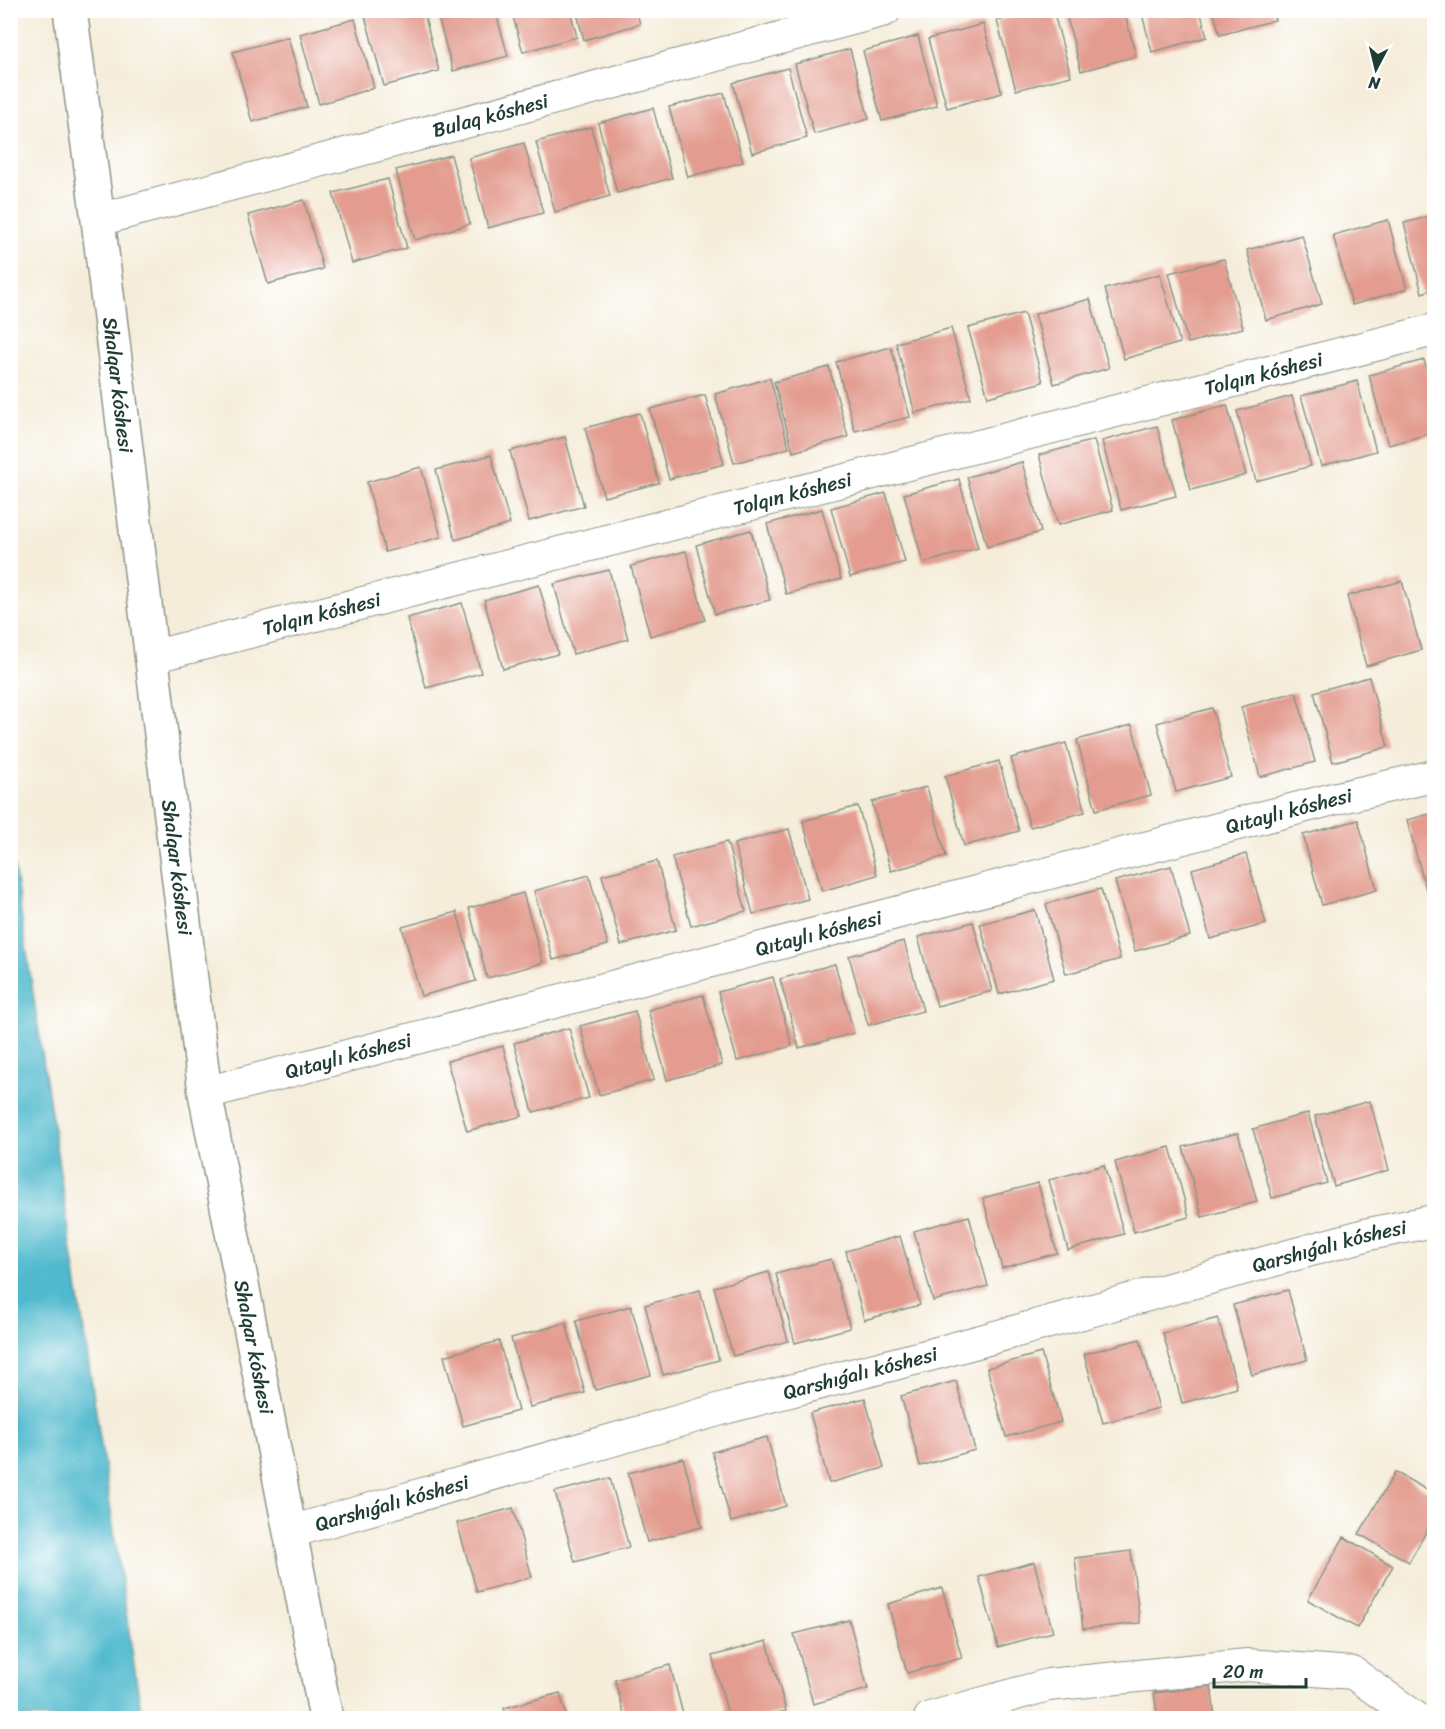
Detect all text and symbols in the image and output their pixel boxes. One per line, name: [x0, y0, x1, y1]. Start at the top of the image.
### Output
north arrow: [1346, 39, 1406, 99]
text: N: [1366, 68, 1382, 99]
street label: Bulaq kóshesi: [428, 83, 553, 148]
street label: Shalqar kóshesi: [93, 315, 144, 456]
street label: Tolqın kóshesi: [1201, 341, 1328, 405]
street label: Tolqın kóshesi: [730, 461, 857, 525]
street label: Tolqın kóshesi: [259, 581, 386, 645]
street label: Qıtaylı kóshesi: [1222, 777, 1357, 844]
street label: Shalqar kóshesi: [152, 797, 203, 939]
street label: Qıtaylı kóshesi: [751, 899, 887, 966]
street label: Qıtaylı kóshesi: [281, 1022, 417, 1089]
street label: Qarshıǵalı kóshesi: [1248, 1209, 1411, 1283]
street label: Shalqar kóshesi: [224, 1277, 285, 1419]
street label: Qarshıǵalı kóshesi: [779, 1336, 943, 1410]
street label: Qarshıǵalı kóshesi: [311, 1464, 474, 1541]
scale bar: [1214, 1651, 1306, 1689]
text: 20 m: [1223, 1656, 1263, 1688]

